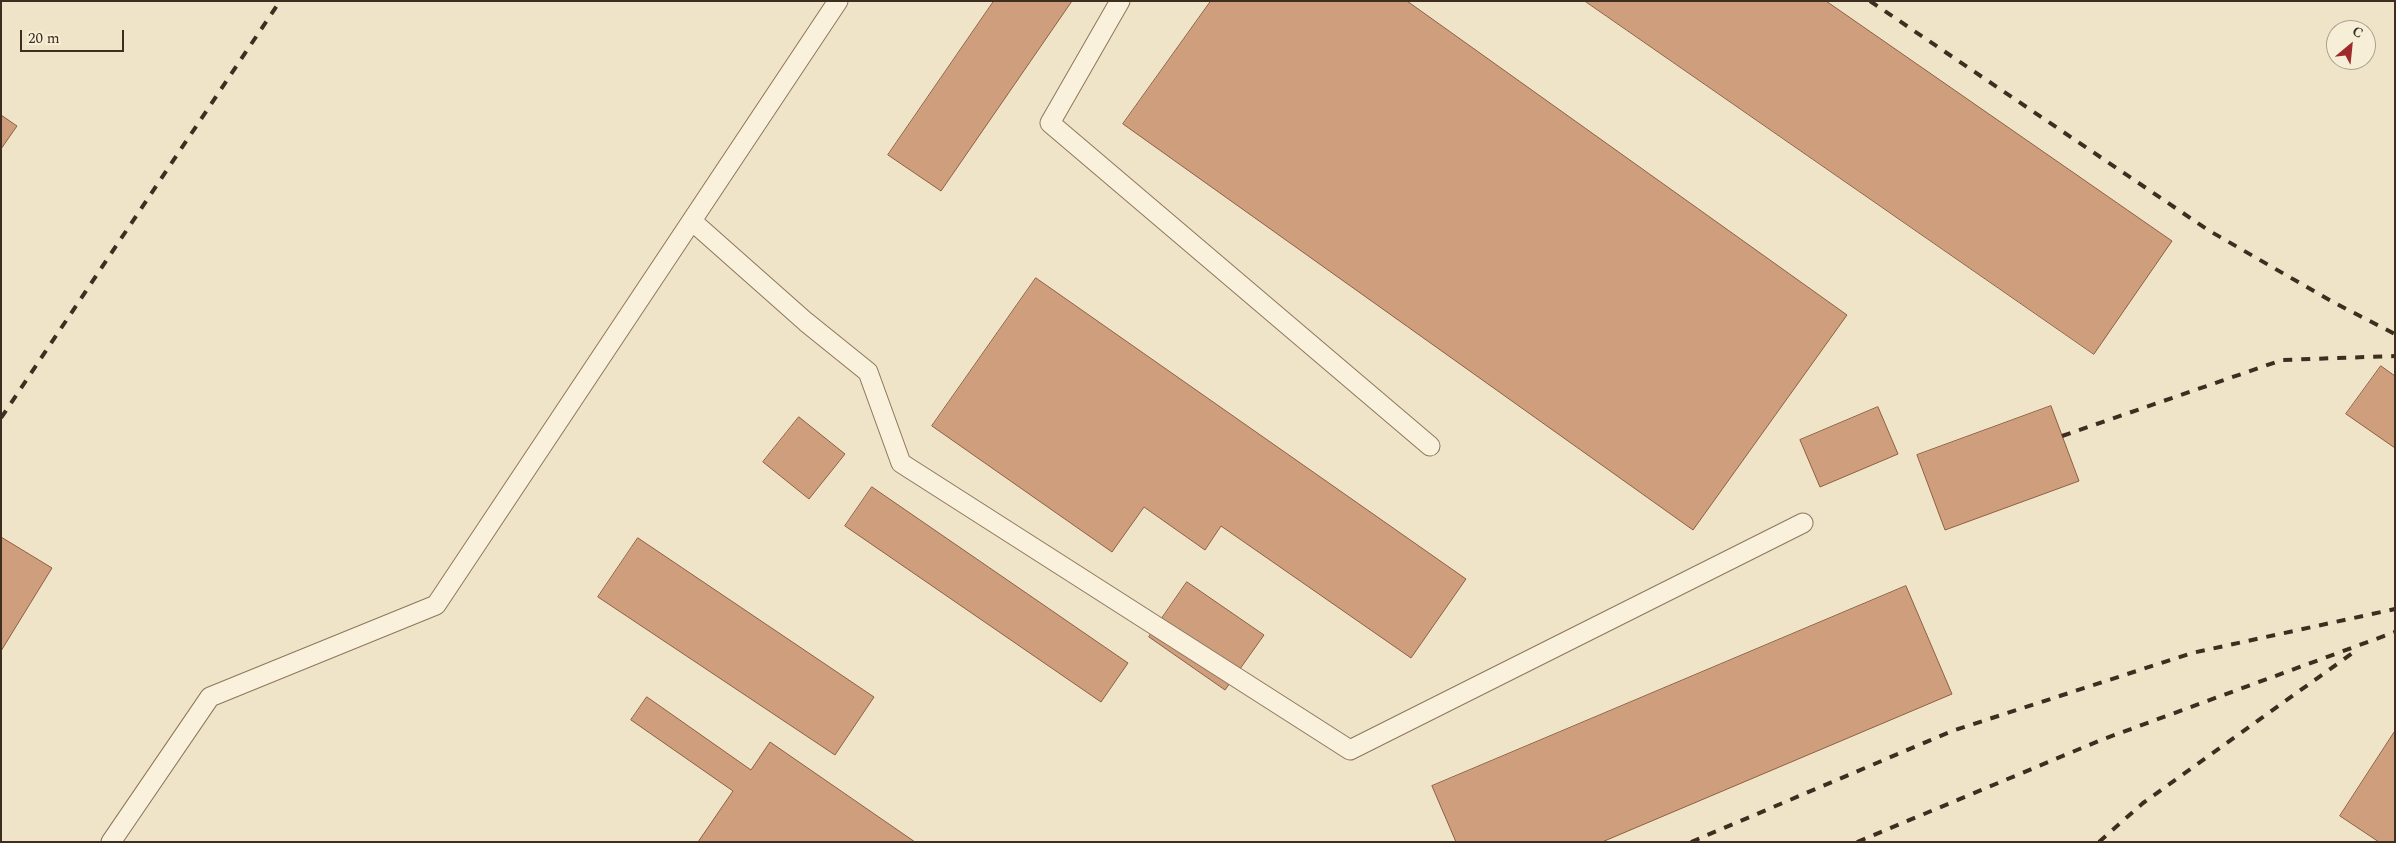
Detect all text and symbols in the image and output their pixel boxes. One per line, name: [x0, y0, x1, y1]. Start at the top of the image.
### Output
scale bar: [22, 20, 126, 52]
north arrow: [2326, 20, 2376, 70]
text: С: [2348, 21, 2367, 44]
text: 20 m: [28, 27, 60, 50]

